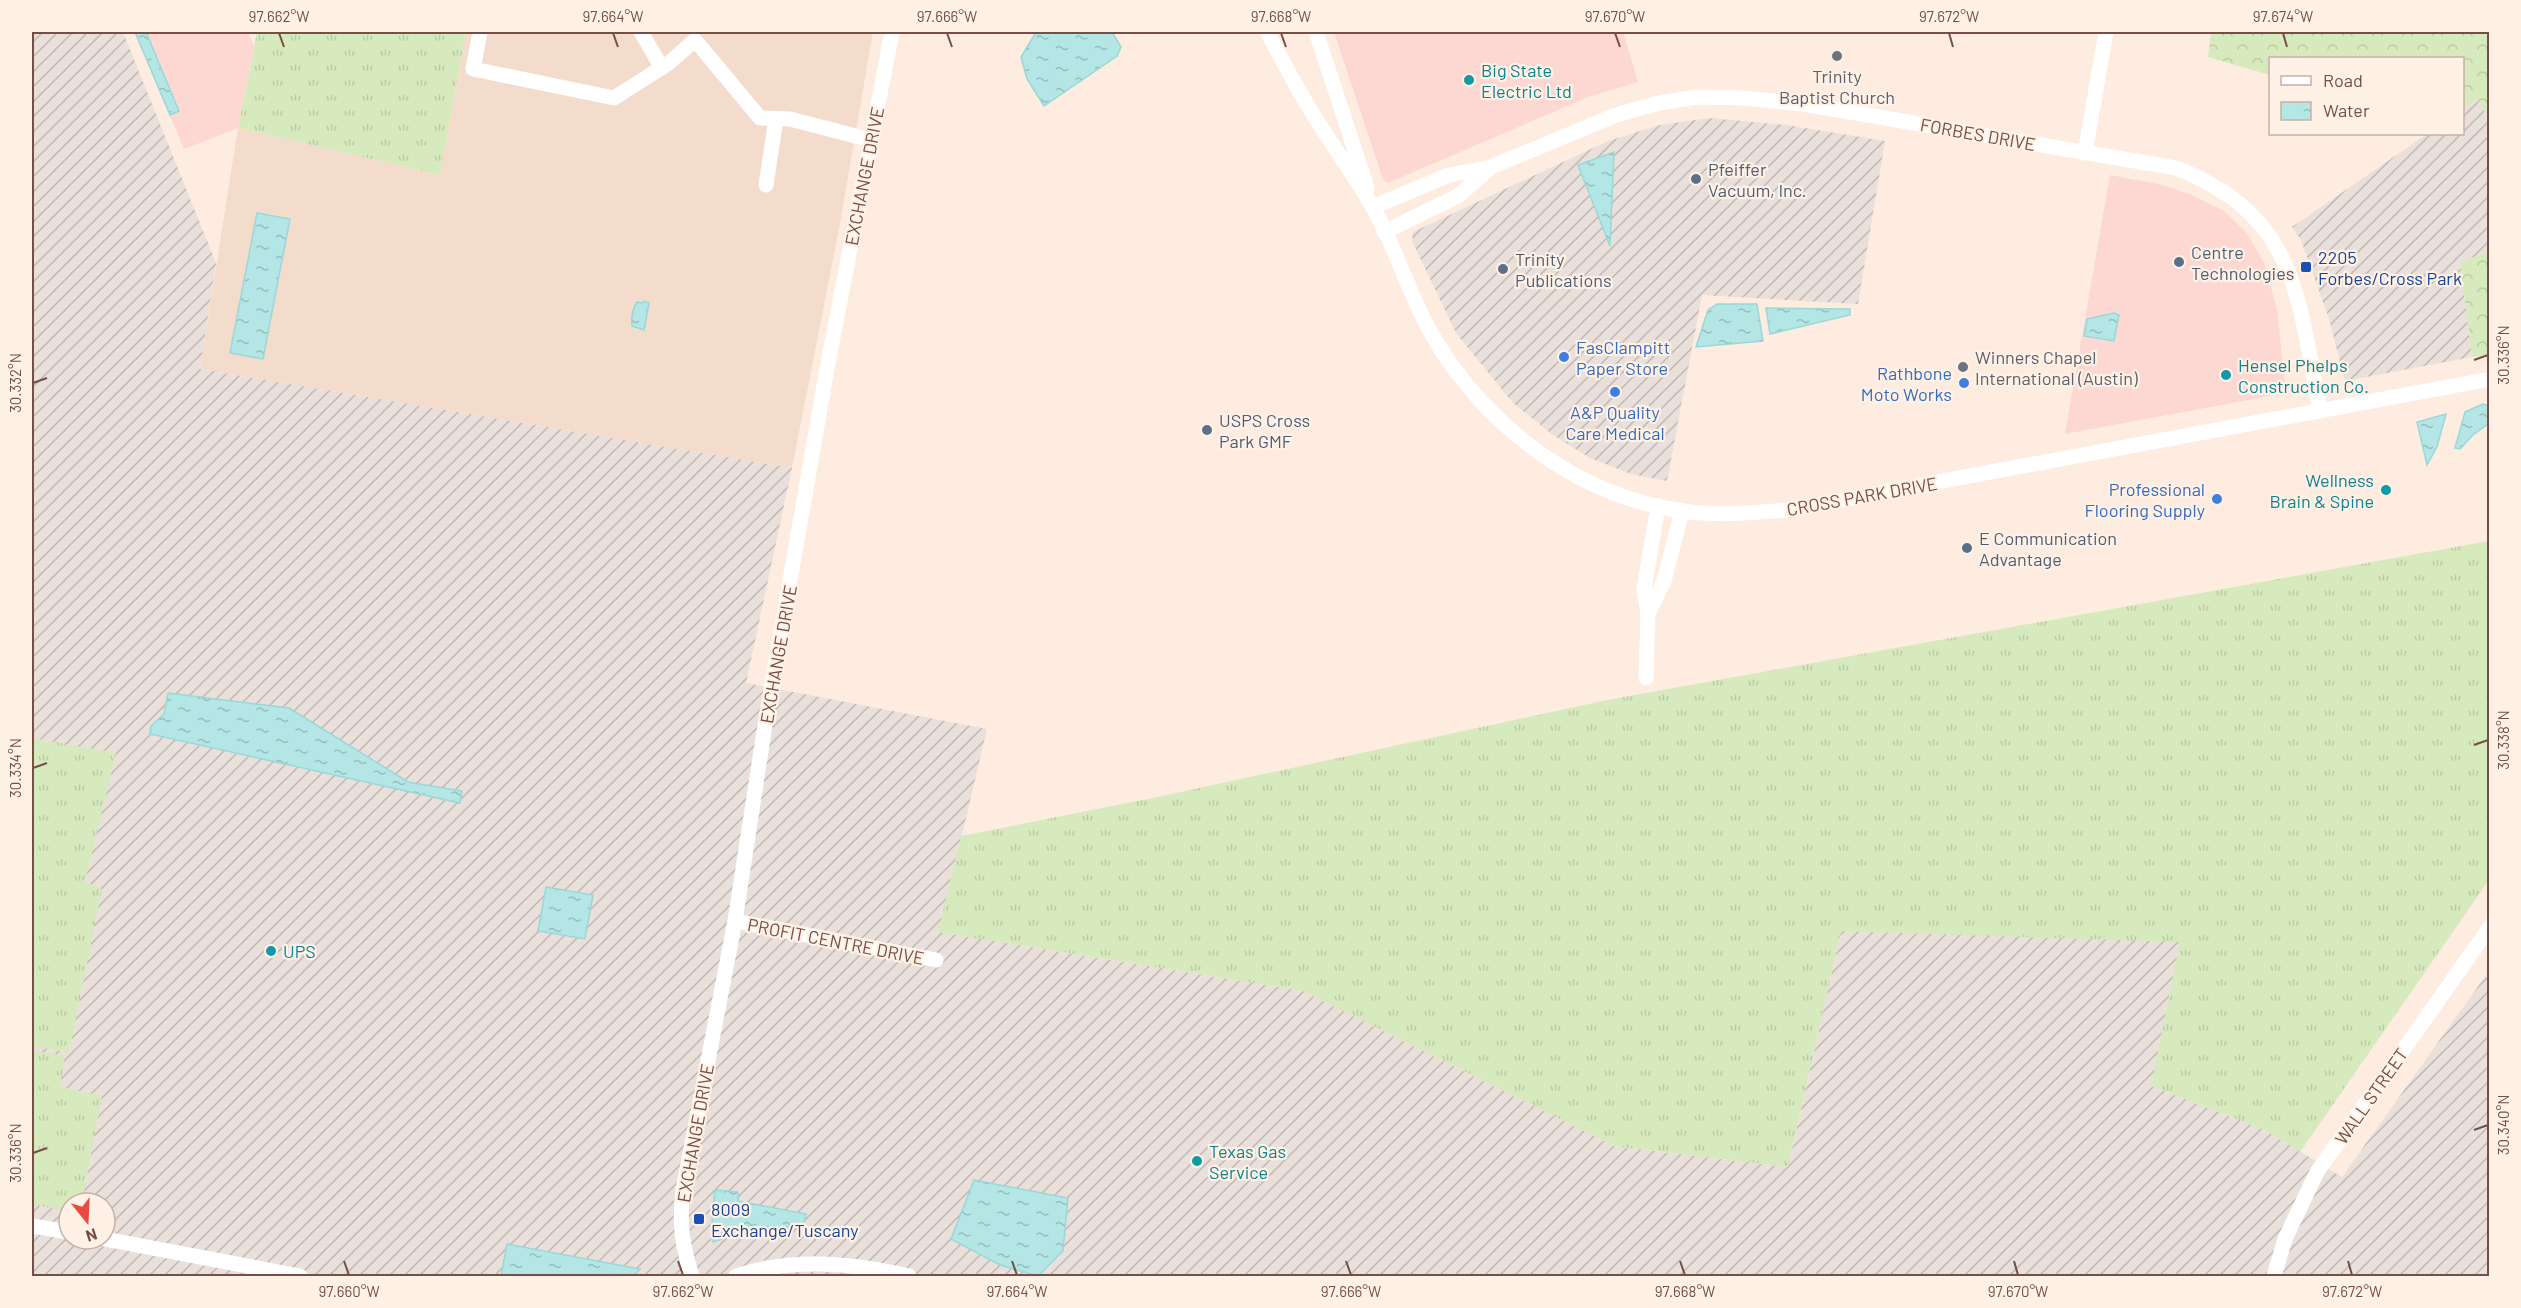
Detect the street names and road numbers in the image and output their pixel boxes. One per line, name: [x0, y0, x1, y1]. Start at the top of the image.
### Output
street label: EXCHANGE DRIVE: [840, 105, 888, 247]
street label: FORBES DRIVE: [1919, 113, 2037, 155]
street label: CROSS PARK DRIVE: [1785, 472, 1939, 520]
street label: EXCHANGE DRIVE: [755, 583, 801, 725]
street label: PROFIT CENTRE DRIVE: [746, 913, 926, 969]
street label: WALL STREET: [2330, 1044, 2412, 1148]
street label: EXCHANGE DRIVE: [672, 1062, 718, 1204]

